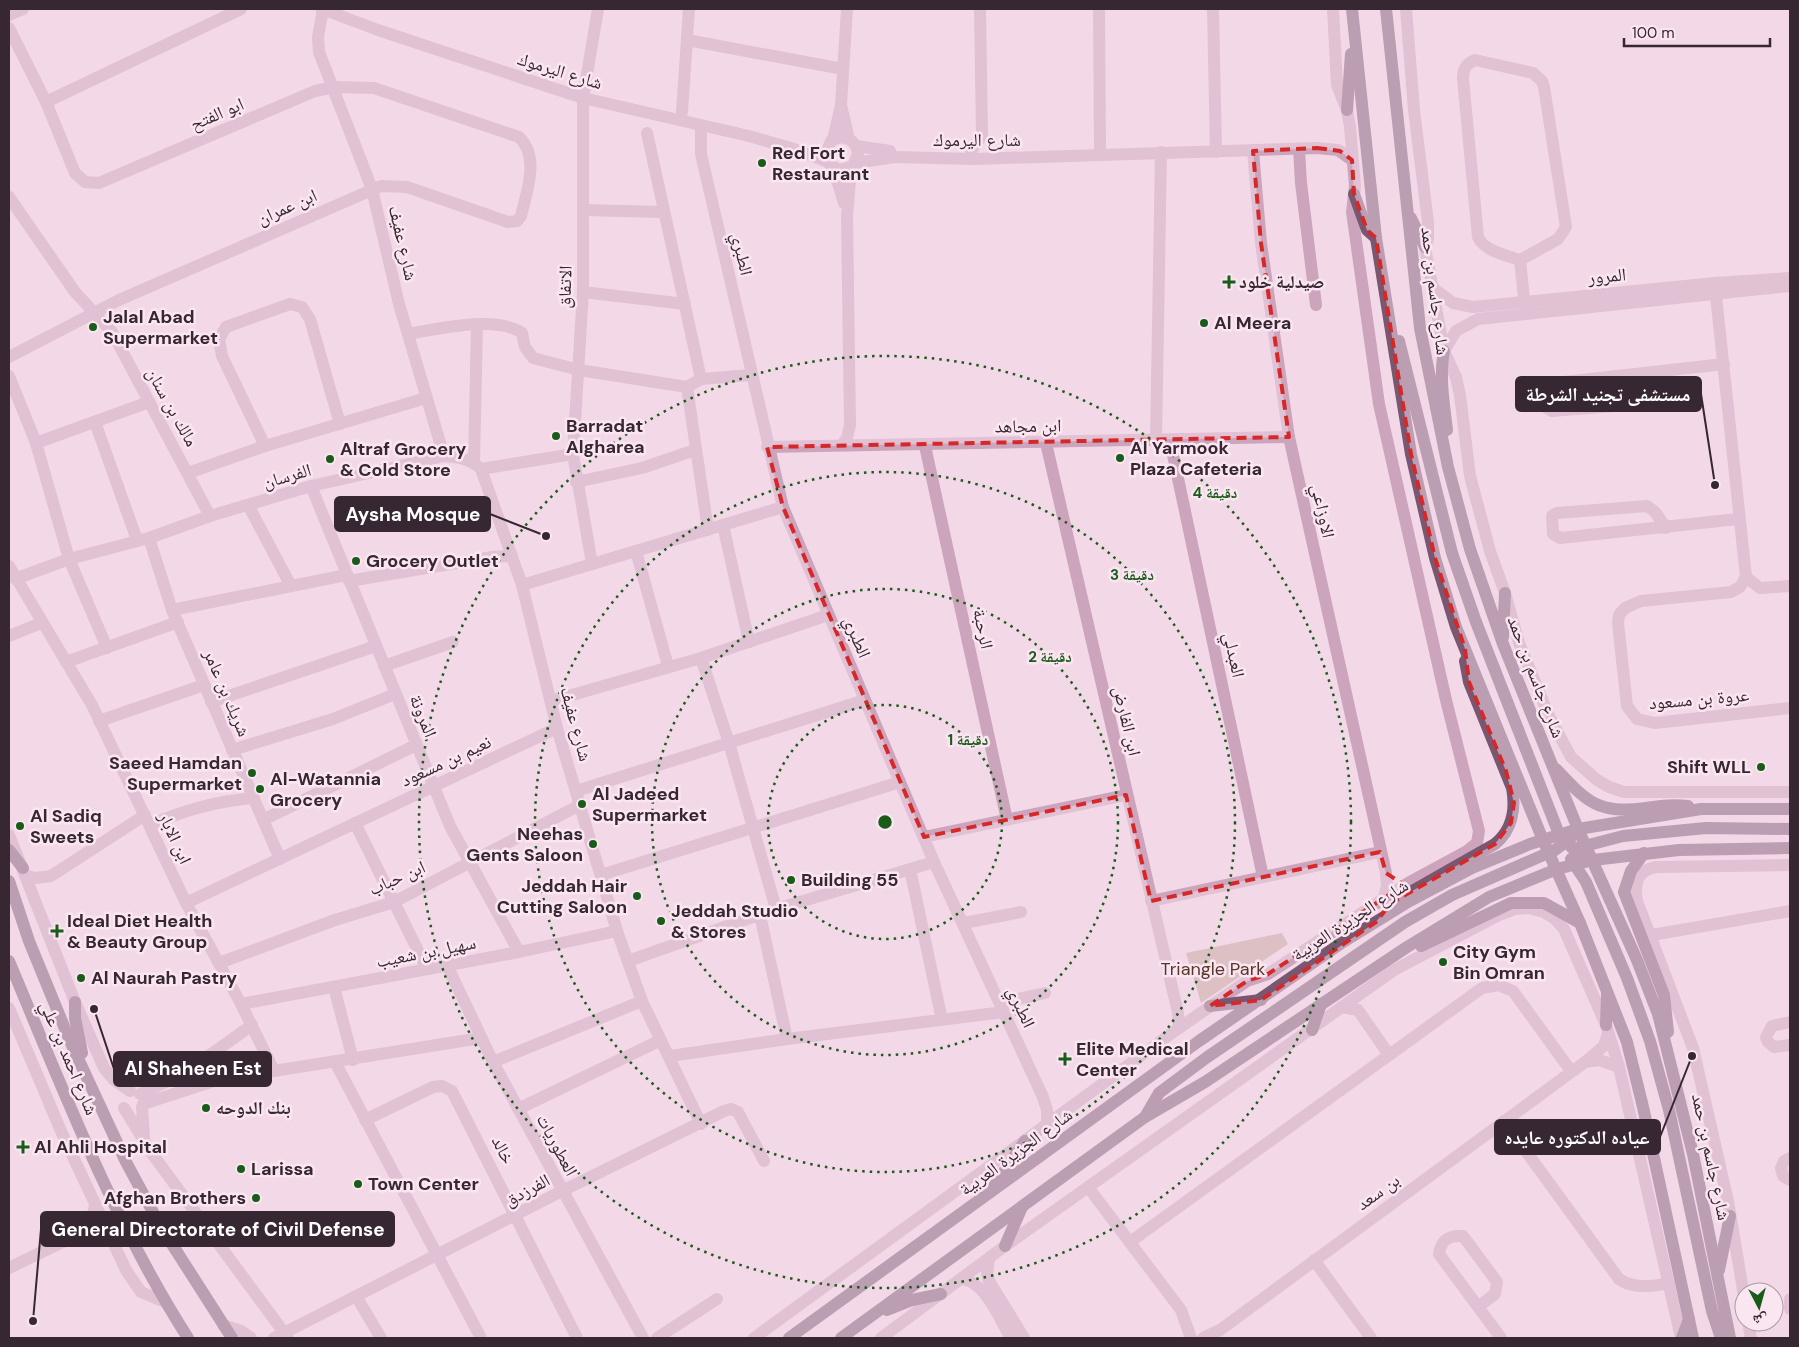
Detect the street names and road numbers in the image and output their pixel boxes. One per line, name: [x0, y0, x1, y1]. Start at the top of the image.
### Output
street label: شارع اليرموك: [515, 47, 605, 95]
street label: ابو الفتح: [187, 92, 247, 136]
street label: شارع اليرموك: [933, 128, 1021, 152]
street label: ابن عمران: [253, 183, 321, 231]
street label: شارع عفيف: [383, 203, 423, 283]
street label: شارع جاسم بن حمد: [1415, 226, 1455, 356]
street label: الطبري: [723, 230, 759, 278]
street label: المرور: [1586, 262, 1627, 290]
street label: الاتفاق: [552, 265, 578, 309]
street label: مالك بن سنان: [140, 363, 204, 451]
street label: ابن مجاهد: [994, 413, 1062, 439]
street label: الفرسان: [260, 458, 314, 494]
street label: الاوزاعي: [1303, 482, 1340, 541]
street label: الرحبة: [967, 607, 999, 651]
street label: الطبري: [835, 612, 876, 663]
street label: شارع جاسم بن حمد: [1502, 613, 1570, 741]
street label: العبدلي: [1215, 630, 1250, 680]
street label: شريك بن عامر: [197, 645, 256, 740]
street label: عروة بن مسعود: [1648, 683, 1750, 715]
street label: شارع عفيف: [555, 684, 597, 764]
street label: ابن الفارض: [1107, 684, 1147, 758]
street label: المرونة: [404, 691, 442, 741]
street label: نعيم بن مسعود: [397, 730, 495, 792]
street label: ابن الابار: [152, 807, 197, 868]
street label: ابن حباب: [365, 855, 429, 901]
street label: شارع الجزيرة العربية: [1287, 873, 1413, 967]
street label: سهيل بن شعيب: [374, 931, 478, 973]
street label: الطبري: [999, 982, 1041, 1033]
street label: شارع احمد بن علي: [32, 997, 104, 1120]
street label: شارع جاسم بن حمد: [1686, 1091, 1736, 1223]
street label: شارع الجزيرة العربية: [955, 1103, 1077, 1201]
street label: العطوريات: [531, 1110, 583, 1180]
street label: خالد: [486, 1132, 520, 1168]
street label: الفرزدق: [500, 1168, 554, 1212]
street label: بن سعد: [1351, 1168, 1405, 1216]

